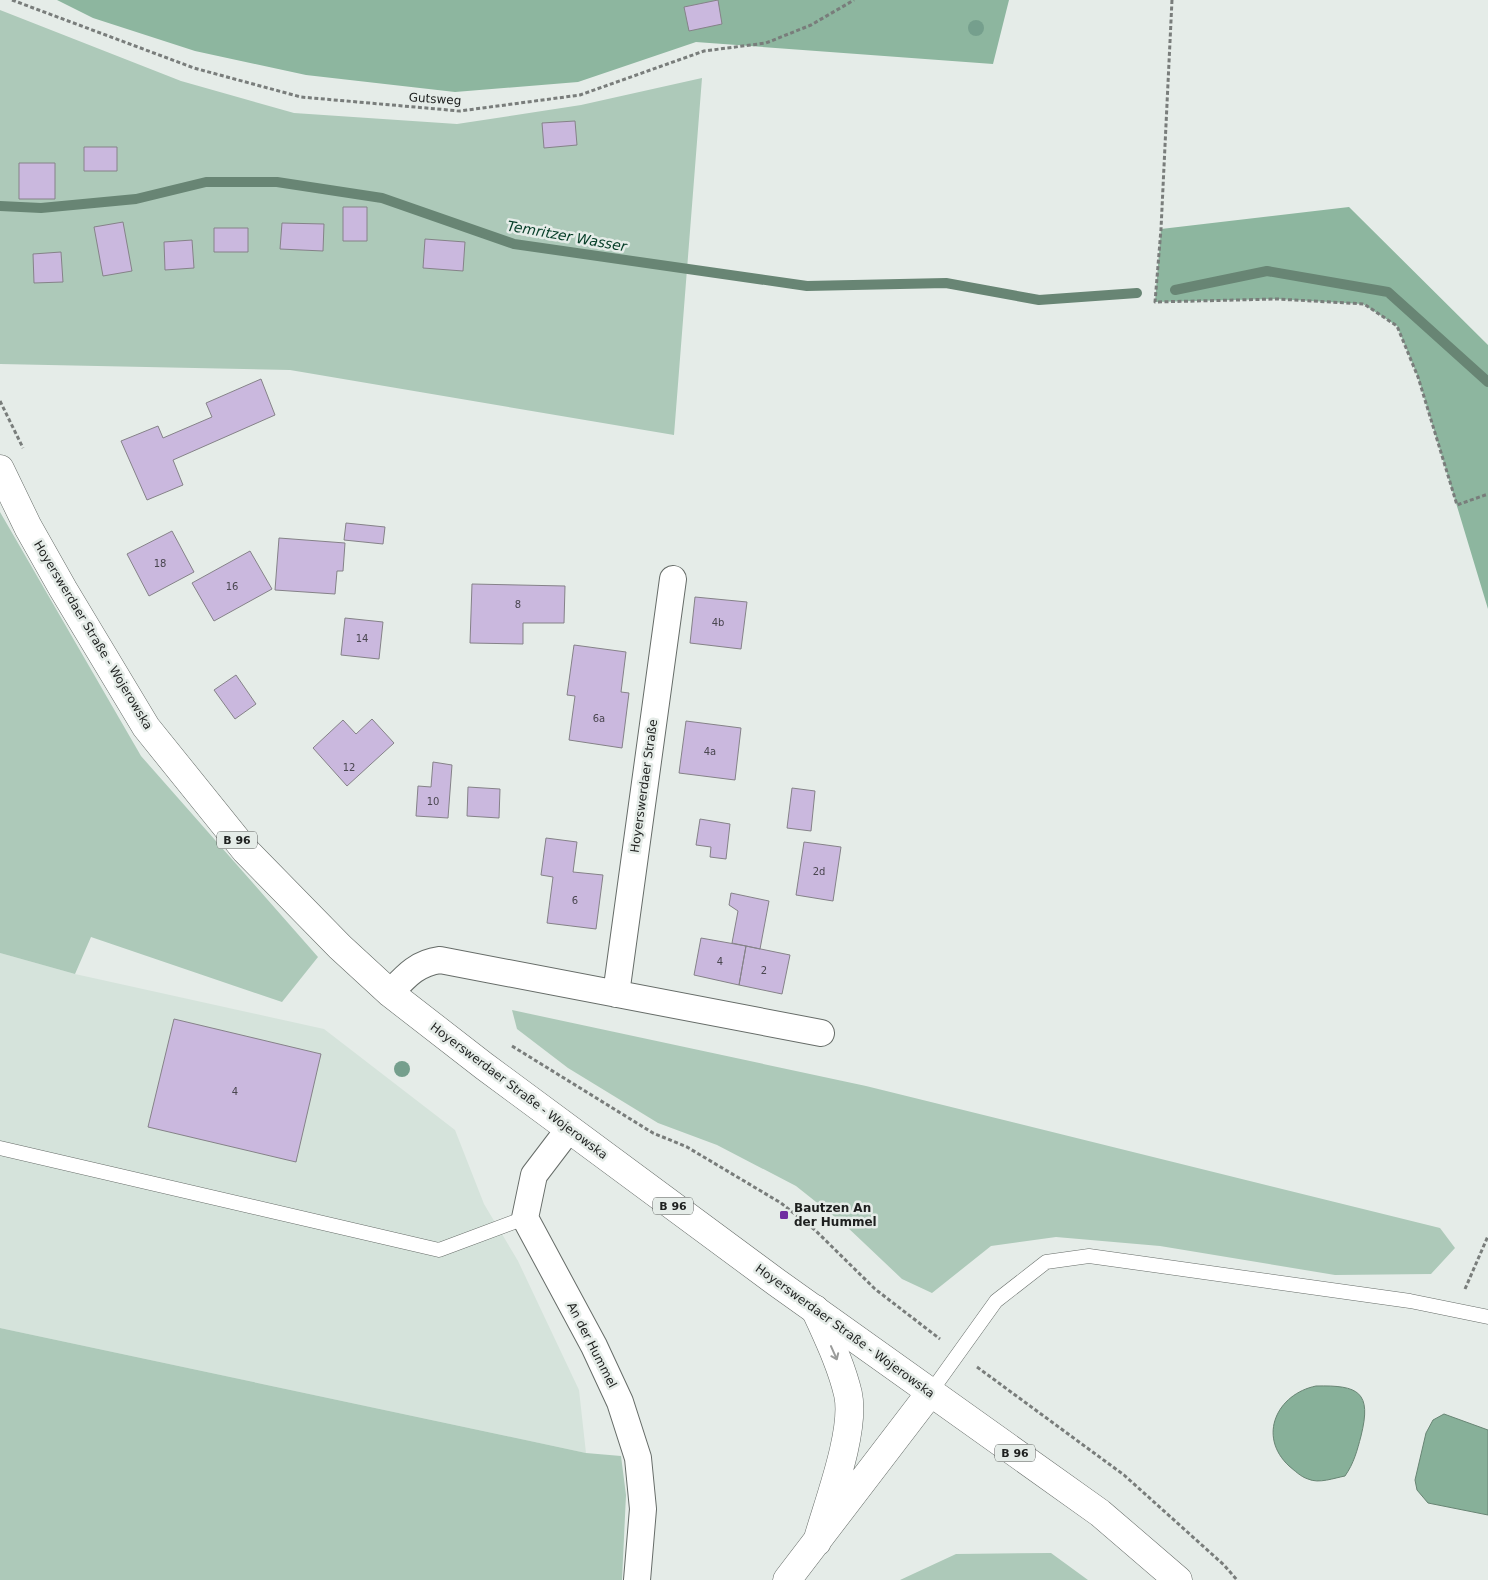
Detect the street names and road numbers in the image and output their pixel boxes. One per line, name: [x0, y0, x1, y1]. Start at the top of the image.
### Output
street label: Gutsweg: [408, 90, 462, 108]
street label: Hoyerswerdaer Straße - Wojerowska: [31, 538, 155, 732]
street label: Hoyerswerdaer Straße: [628, 718, 660, 854]
road number: B 96: [217, 832, 257, 848]
street label: Hoyerswerdaer Straße - Wojerowska: [428, 1020, 610, 1162]
road number: B 96: [653, 1198, 693, 1214]
street label: Hoyerswerdaer Straße - Wojerowska: [753, 1261, 937, 1401]
street label: An der Hummel: [564, 1300, 620, 1390]
road number: B 96: [995, 1445, 1035, 1462]

